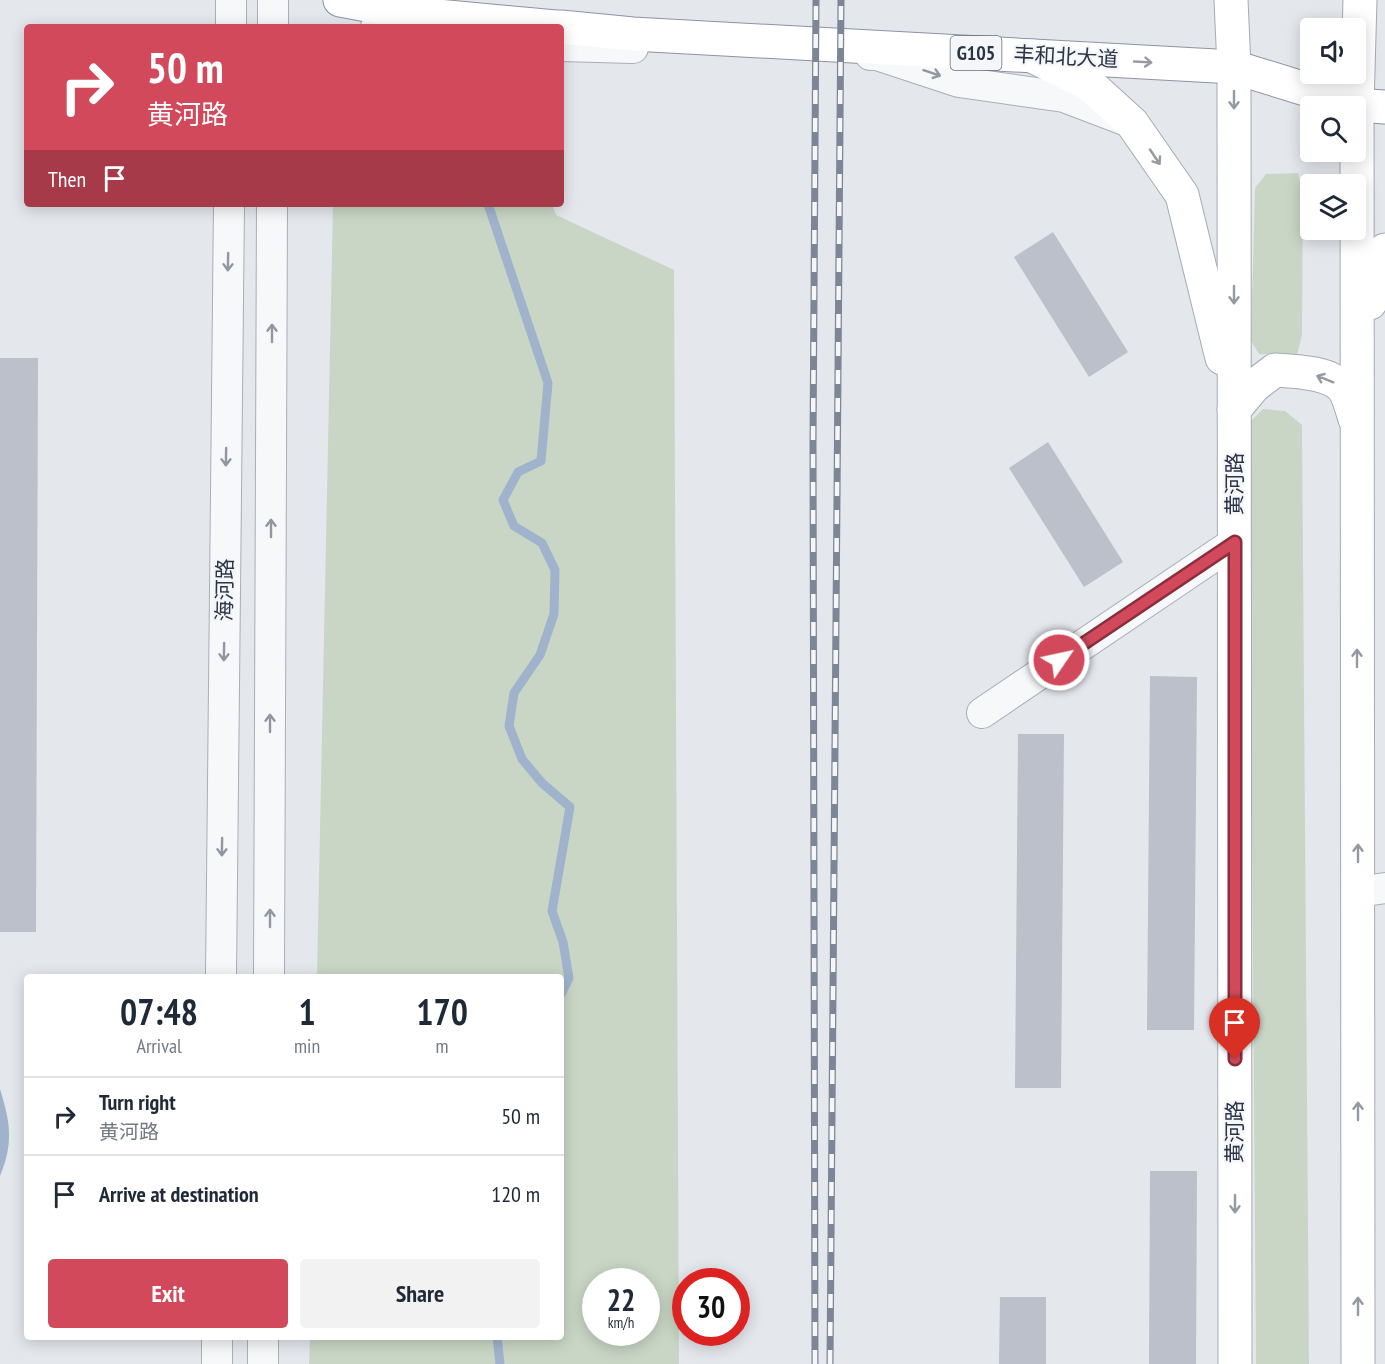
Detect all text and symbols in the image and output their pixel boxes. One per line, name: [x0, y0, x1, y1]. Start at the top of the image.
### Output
map controls: [1300, 18, 1366, 240]
button: sound: [1300, 18, 1366, 84]
road number: G105: [950, 36, 1002, 70]
text: 50 m: [147, 40, 224, 95]
street label: 丰和北大道: [1013, 40, 1119, 73]
icon: right: [48, 48, 126, 126]
one-way arrow: [1133, 56, 1153, 67]
one-way arrow: [922, 68, 941, 79]
one-way arrow: [1228, 90, 1240, 110]
button: search: [1300, 96, 1366, 162]
text: 黄河路: [147, 97, 228, 131]
one-way arrow: [1149, 149, 1161, 165]
icon: arrive: [98, 162, 131, 195]
text: Then: [48, 165, 86, 193]
button: layers: [1300, 174, 1366, 240]
one-way arrow: [222, 252, 234, 272]
one-way arrow: [1228, 285, 1240, 305]
one-way arrow: [266, 324, 278, 344]
one-way arrow: [1316, 373, 1335, 384]
one-way arrow: [220, 447, 232, 467]
street label: 黄河路: [1221, 453, 1248, 516]
one-way arrow: [265, 519, 277, 539]
street label: 海河路: [210, 558, 239, 622]
position arrow: [1027, 628, 1091, 692]
one-way arrow: [218, 642, 230, 662]
one-way arrow: [1351, 648, 1363, 668]
one-way arrow: [264, 714, 276, 734]
one-way arrow: [216, 837, 228, 857]
one-way arrow: [1352, 843, 1364, 863]
one-way arrow: [264, 909, 276, 929]
text: 07:48: [120, 988, 198, 1035]
text: 1: [298, 988, 316, 1035]
text: 170: [416, 988, 468, 1035]
pin: [1209, 997, 1260, 1059]
icon: arrive: [1218, 1006, 1251, 1039]
text: Arrival: [136, 1033, 182, 1059]
text: min: [294, 1033, 320, 1059]
text: m: [436, 1033, 449, 1059]
text: Turn right: [99, 1088, 176, 1116]
icon: right: [48, 1100, 81, 1133]
street label: 黄河路: [1221, 1101, 1248, 1164]
one-way arrow: [1352, 1101, 1364, 1121]
text: 50 m: [501, 1102, 540, 1130]
text: 黄河路: [99, 1119, 159, 1145]
icon: arrive: [48, 1178, 81, 1211]
text: Arrive at destination: [99, 1180, 259, 1208]
text: 120 m: [491, 1180, 540, 1208]
one-way arrow: [1229, 1194, 1241, 1214]
button: Exit: [48, 1259, 288, 1328]
button: Share: [300, 1259, 540, 1328]
speed limit sign: 30: [672, 1268, 750, 1346]
text: 22: [607, 1280, 635, 1319]
one-way arrow: [1352, 1296, 1364, 1316]
text: km/h: [608, 1313, 634, 1332]

